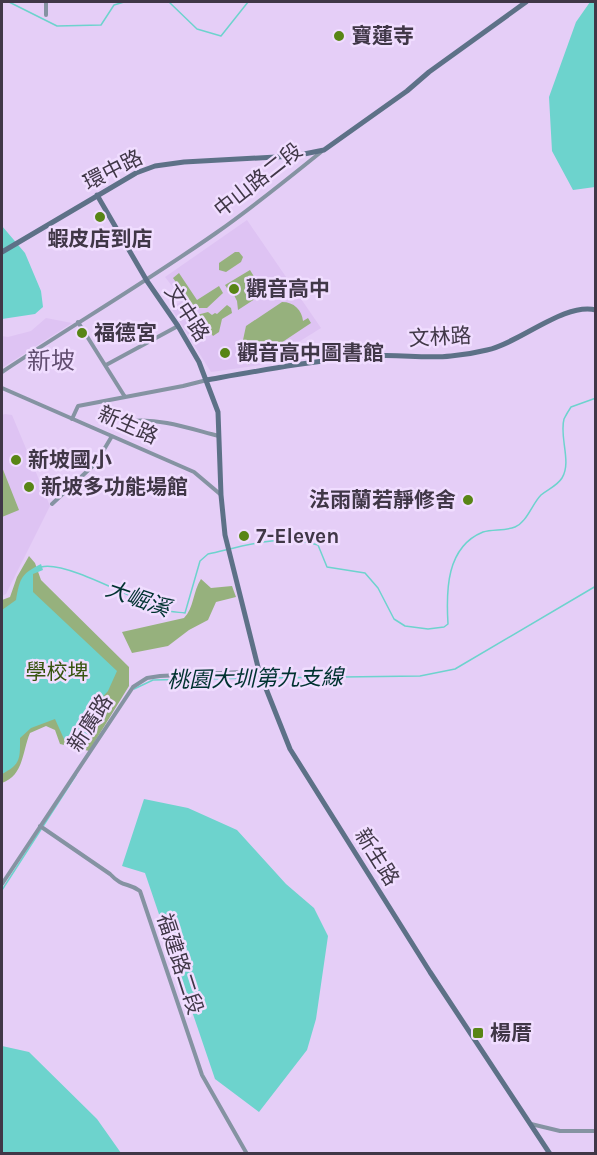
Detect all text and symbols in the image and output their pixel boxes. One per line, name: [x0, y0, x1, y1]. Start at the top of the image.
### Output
place label: 寶蓮寺: [351, 24, 414, 48]
marker: 寶蓮寺: [332, 29, 346, 43]
street label: 中山路二段: [209, 138, 307, 222]
street label: 環中路: [79, 145, 147, 195]
marker: 蝦皮店到店: [93, 210, 107, 224]
place label: 蝦皮店到店: [48, 227, 153, 251]
place label: 觀音高中: [246, 277, 330, 301]
street label: 文中路: [160, 280, 214, 346]
marker: 觀音高中: [227, 282, 241, 296]
place label: 福德宮: [94, 321, 157, 345]
street label: 文林路: [408, 323, 472, 351]
marker: 福德宮: [75, 326, 89, 340]
place label: 觀音高中圖書館: [237, 341, 384, 365]
marker: 觀音高中圖書館: [218, 346, 232, 360]
district label: 新坡: [27, 347, 75, 375]
street label: 新生路: [94, 401, 162, 449]
place label: 新坡國小: [28, 448, 112, 472]
marker: 新坡國小: [9, 453, 23, 467]
place label: 新坡多功能場館: [41, 475, 188, 499]
marker: 新坡多功能場館: [22, 480, 36, 494]
place label: 法雨蘭若靜修舍: [309, 488, 456, 512]
marker: 法雨蘭若靜修舍: [461, 493, 475, 507]
place label: 7-Eleven: [256, 524, 339, 548]
marker: 7-Eleven: [237, 529, 251, 543]
water label: 大崛溪: [102, 576, 176, 623]
park label: 學校埤: [26, 660, 89, 684]
water label: 桃園大圳第九支線: [167, 664, 346, 694]
street label: 新廣路: [63, 690, 117, 756]
street label: 新生路: [350, 824, 404, 890]
street label: 福建路二段: [152, 910, 208, 1018]
place label: 楊厝: [490, 1021, 532, 1045]
marker: 楊厝: [471, 1026, 485, 1040]

